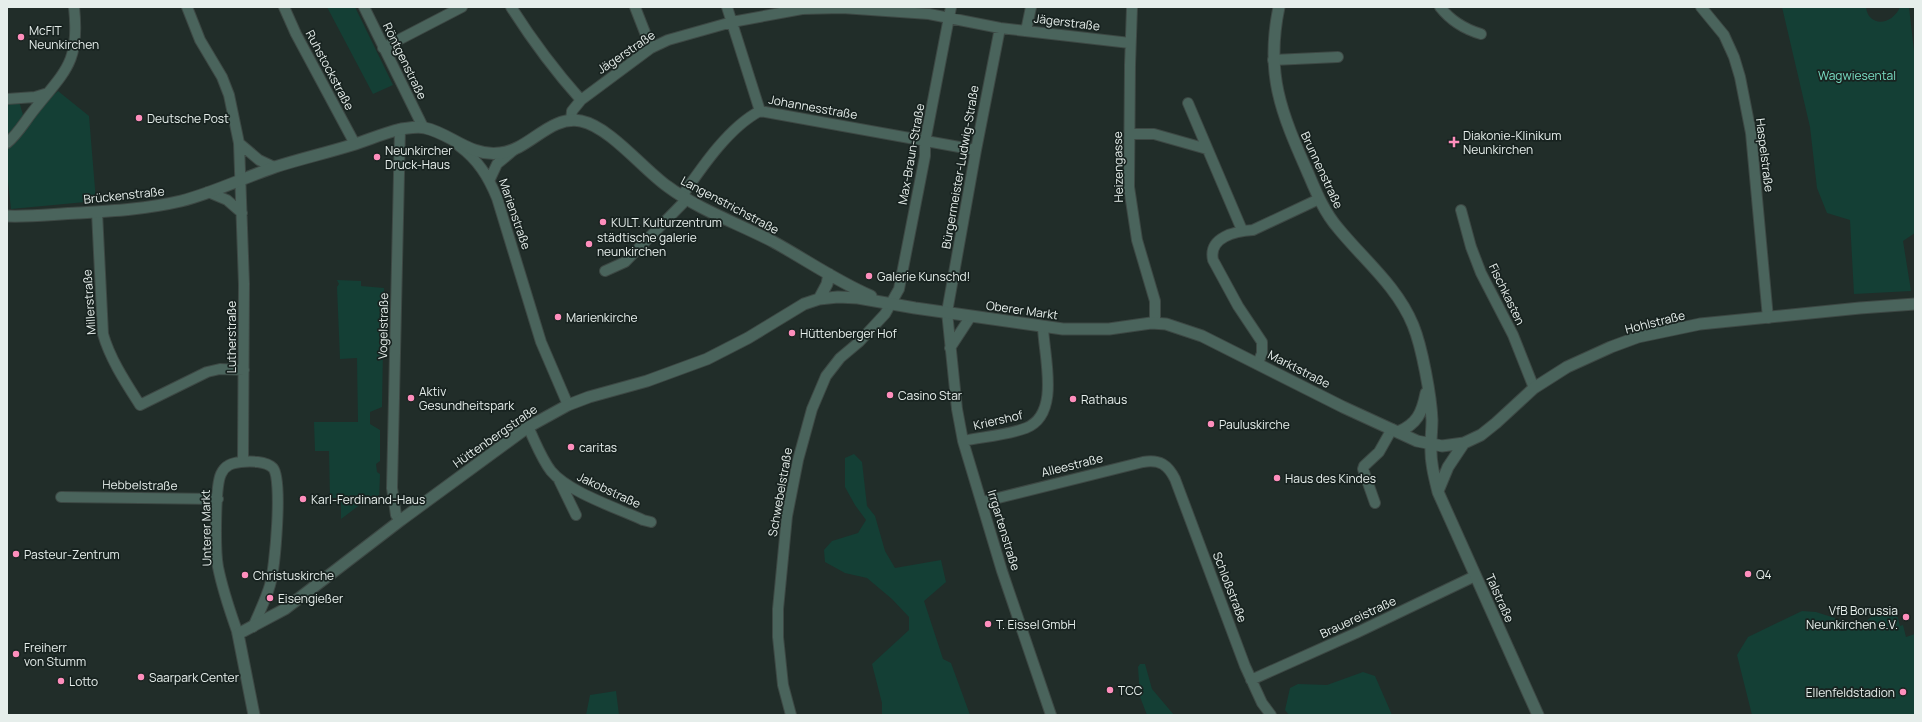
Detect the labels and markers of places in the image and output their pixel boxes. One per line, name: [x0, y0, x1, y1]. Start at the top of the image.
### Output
place label: McFIT Neunkirchen: [29, 22, 99, 53]
marker: McFIT Neunkirchen: [16, 32, 26, 42]
place label: Deutsche Post: [147, 110, 229, 127]
marker: Deutsche Post: [134, 113, 144, 123]
place label: Diakonie-Klinikum Neunkirchen: [1463, 127, 1561, 158]
marker: Diakonie-Klinikum Neunkirchen: [1448, 136, 1460, 148]
place label: Neunkircher Druck-Haus: [385, 142, 453, 173]
marker: Neunkircher Druck-Haus: [372, 152, 382, 162]
place label: KULT. Kulturzentrum: [611, 214, 722, 231]
marker: KULT. Kulturzentrum: [598, 217, 608, 227]
place label: städtische galerie neunkirchen: [597, 229, 697, 260]
marker: städtische galerie neunkirchen: [584, 239, 594, 249]
place label: Galerie Kunschd!: [877, 268, 970, 285]
marker: Galerie Kunschd!: [864, 271, 874, 281]
place label: Marienkirche: [566, 309, 638, 326]
marker: Marienkirche: [553, 312, 563, 322]
place label: Hüttenberger Hof: [800, 325, 898, 342]
marker: Hüttenberger Hof: [787, 328, 797, 338]
place label: Aktiv Gesundheitspark: [419, 383, 515, 414]
place label: Casino Star: [898, 387, 963, 404]
marker: Casino Star: [885, 390, 895, 400]
place label: Rathaus: [1081, 391, 1127, 408]
marker: Aktiv Gesundheitspark: [406, 393, 416, 403]
marker: Rathaus: [1068, 394, 1078, 404]
place label: Pauluskirche: [1219, 416, 1290, 433]
marker: Pauluskirche: [1206, 419, 1216, 429]
place label: caritas: [579, 439, 617, 456]
marker: caritas: [566, 442, 576, 452]
place label: Haus des Kindes: [1285, 470, 1376, 487]
marker: Haus des Kindes: [1272, 473, 1282, 483]
place label: Karl-Ferdinand-Haus: [311, 491, 425, 508]
marker: Karl-Ferdinand-Haus: [298, 494, 308, 504]
place label: Pasteur-Zentrum: [24, 546, 120, 563]
marker: Pasteur-Zentrum: [11, 549, 21, 559]
place label: Q4: [1756, 566, 1772, 583]
place label: Christuskirche: [253, 567, 334, 584]
marker: Q4: [1743, 569, 1753, 579]
marker: Christuskirche: [240, 570, 250, 580]
place label: Eisengießer: [278, 590, 344, 607]
marker: Eisengießer: [265, 593, 275, 603]
place label: VfB Borussia Neunkirchen e.V.: [1806, 602, 1898, 633]
marker: VfB Borussia Neunkirchen e.V.: [1901, 612, 1911, 622]
place label: T. Eissel GmbH: [996, 616, 1076, 633]
marker: T. Eissel GmbH: [983, 619, 993, 629]
place label: Freiherr von Stumm: [24, 639, 86, 670]
marker: Freiherr von Stumm: [11, 649, 21, 659]
place label: Saarpark Center: [149, 669, 240, 686]
marker: Saarpark Center: [136, 672, 146, 682]
place label: Lotto: [69, 673, 98, 690]
marker: Lotto: [56, 676, 66, 686]
place label: TCC: [1118, 682, 1143, 699]
place label: Ellenfeldstadion: [1806, 684, 1895, 701]
marker: TCC: [1105, 685, 1115, 695]
marker: Ellenfeldstadion: [1898, 687, 1908, 697]

